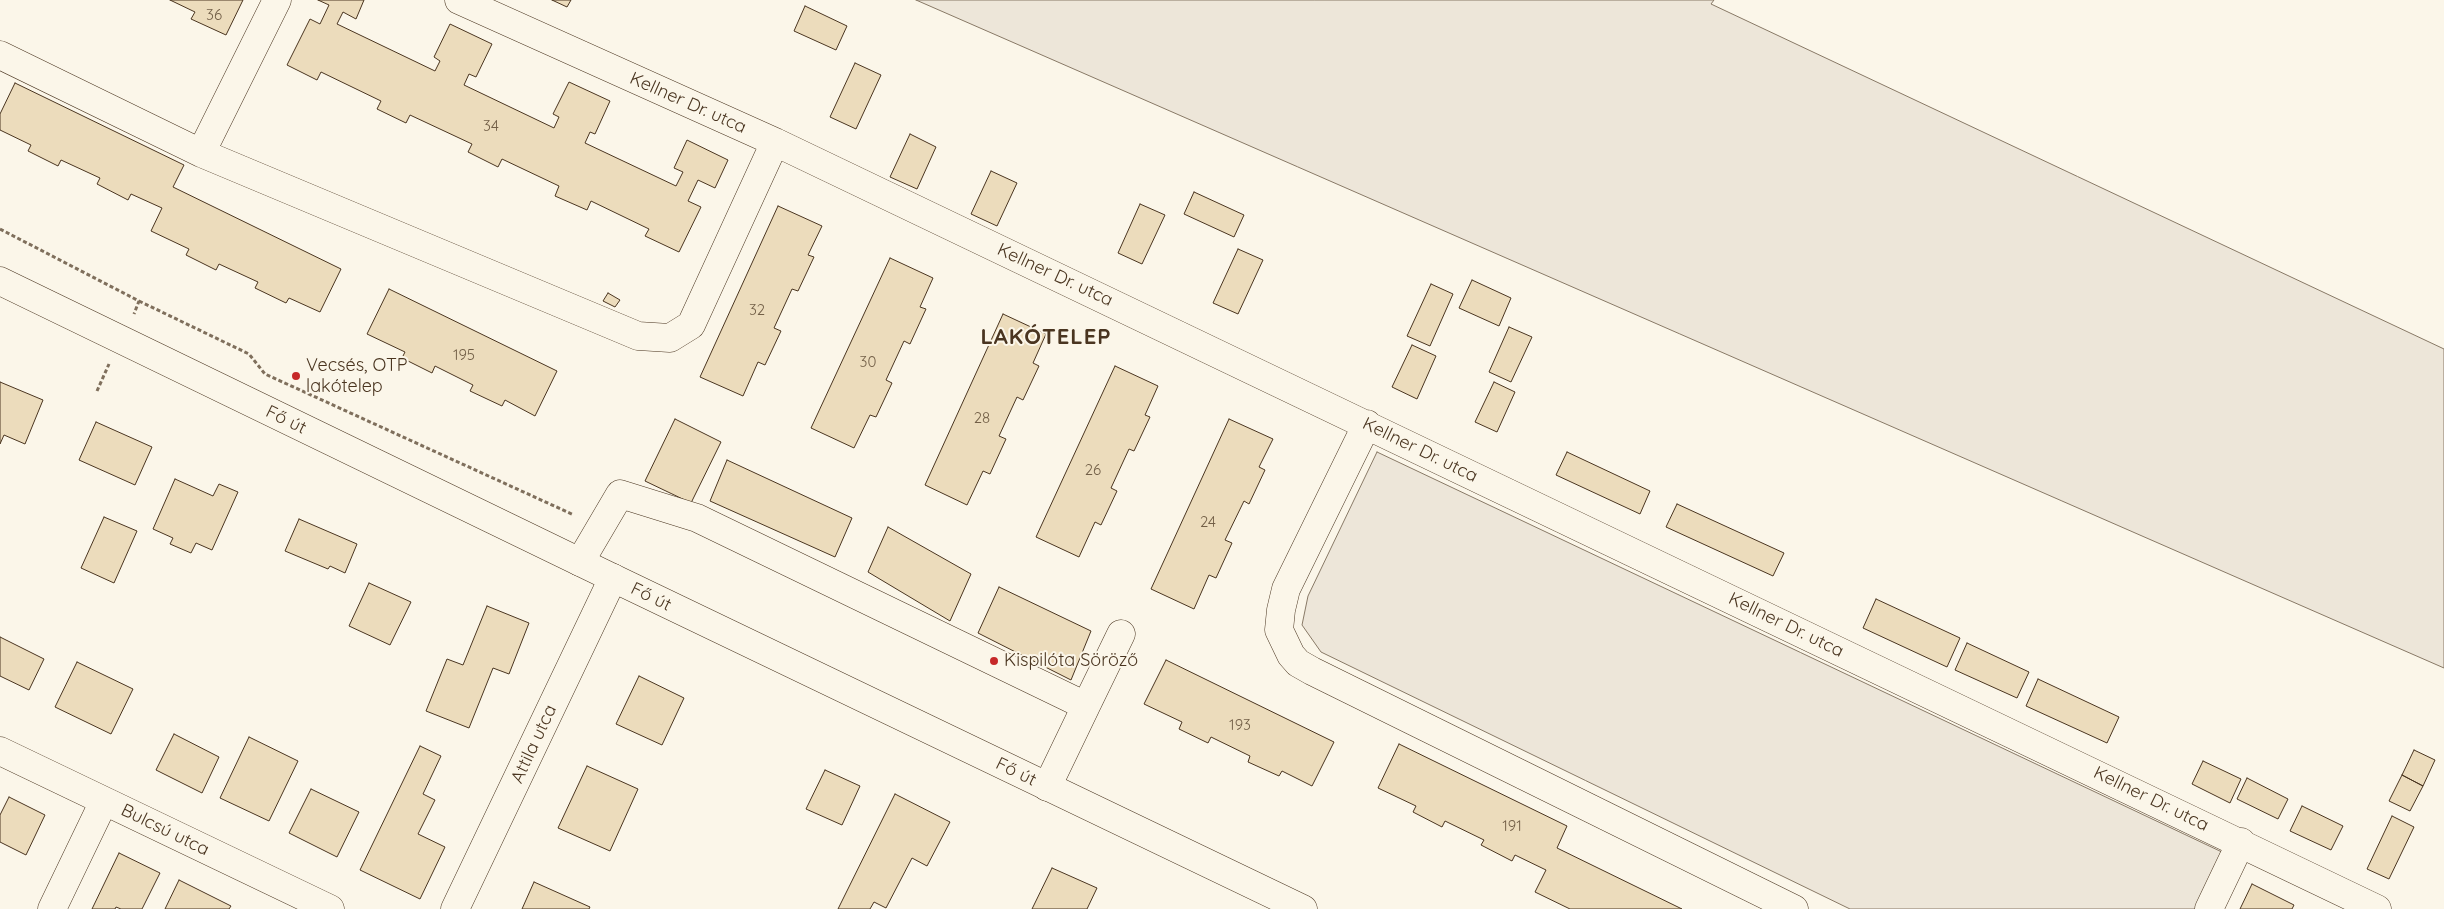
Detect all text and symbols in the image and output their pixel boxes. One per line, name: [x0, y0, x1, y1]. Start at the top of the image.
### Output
house number: 36: [206, 6, 222, 24]
street label: Kellner Dr. utca: [626, 68, 750, 138]
house number: 34: [483, 117, 499, 135]
street label: Kellner Dr. utca: [994, 239, 1116, 311]
house number: 32: [749, 301, 765, 319]
district label: LAKÓTELEP: [979, 324, 1113, 350]
house number: 195: [453, 346, 475, 364]
house number: 30: [860, 353, 876, 371]
place label: Vecsés, OTP lakótelep: [306, 355, 408, 398]
marker: Vecsés, OTP lakótelep: [290, 370, 302, 382]
street label: Fő út: [262, 401, 310, 439]
house number: 28: [974, 409, 990, 427]
street label: Kellner Dr. utca: [1359, 413, 1481, 487]
house number: 26: [1085, 461, 1101, 479]
house number: 24: [1200, 513, 1216, 531]
street label: Fő út: [627, 578, 675, 616]
street label: Kellner Dr. utca: [1725, 588, 1847, 662]
place label: Kispilóta Söröző: [1004, 650, 1138, 672]
marker: Kispilóta Söröző: [988, 655, 1000, 667]
street label: Attila utca: [506, 701, 562, 787]
house number: 193: [1229, 716, 1251, 734]
street label: Fő út: [992, 753, 1040, 791]
street label: Kellner Dr. utca: [2090, 762, 2212, 836]
street label: Bulcsú utca: [117, 799, 213, 861]
house number: 191: [1502, 817, 1522, 835]

